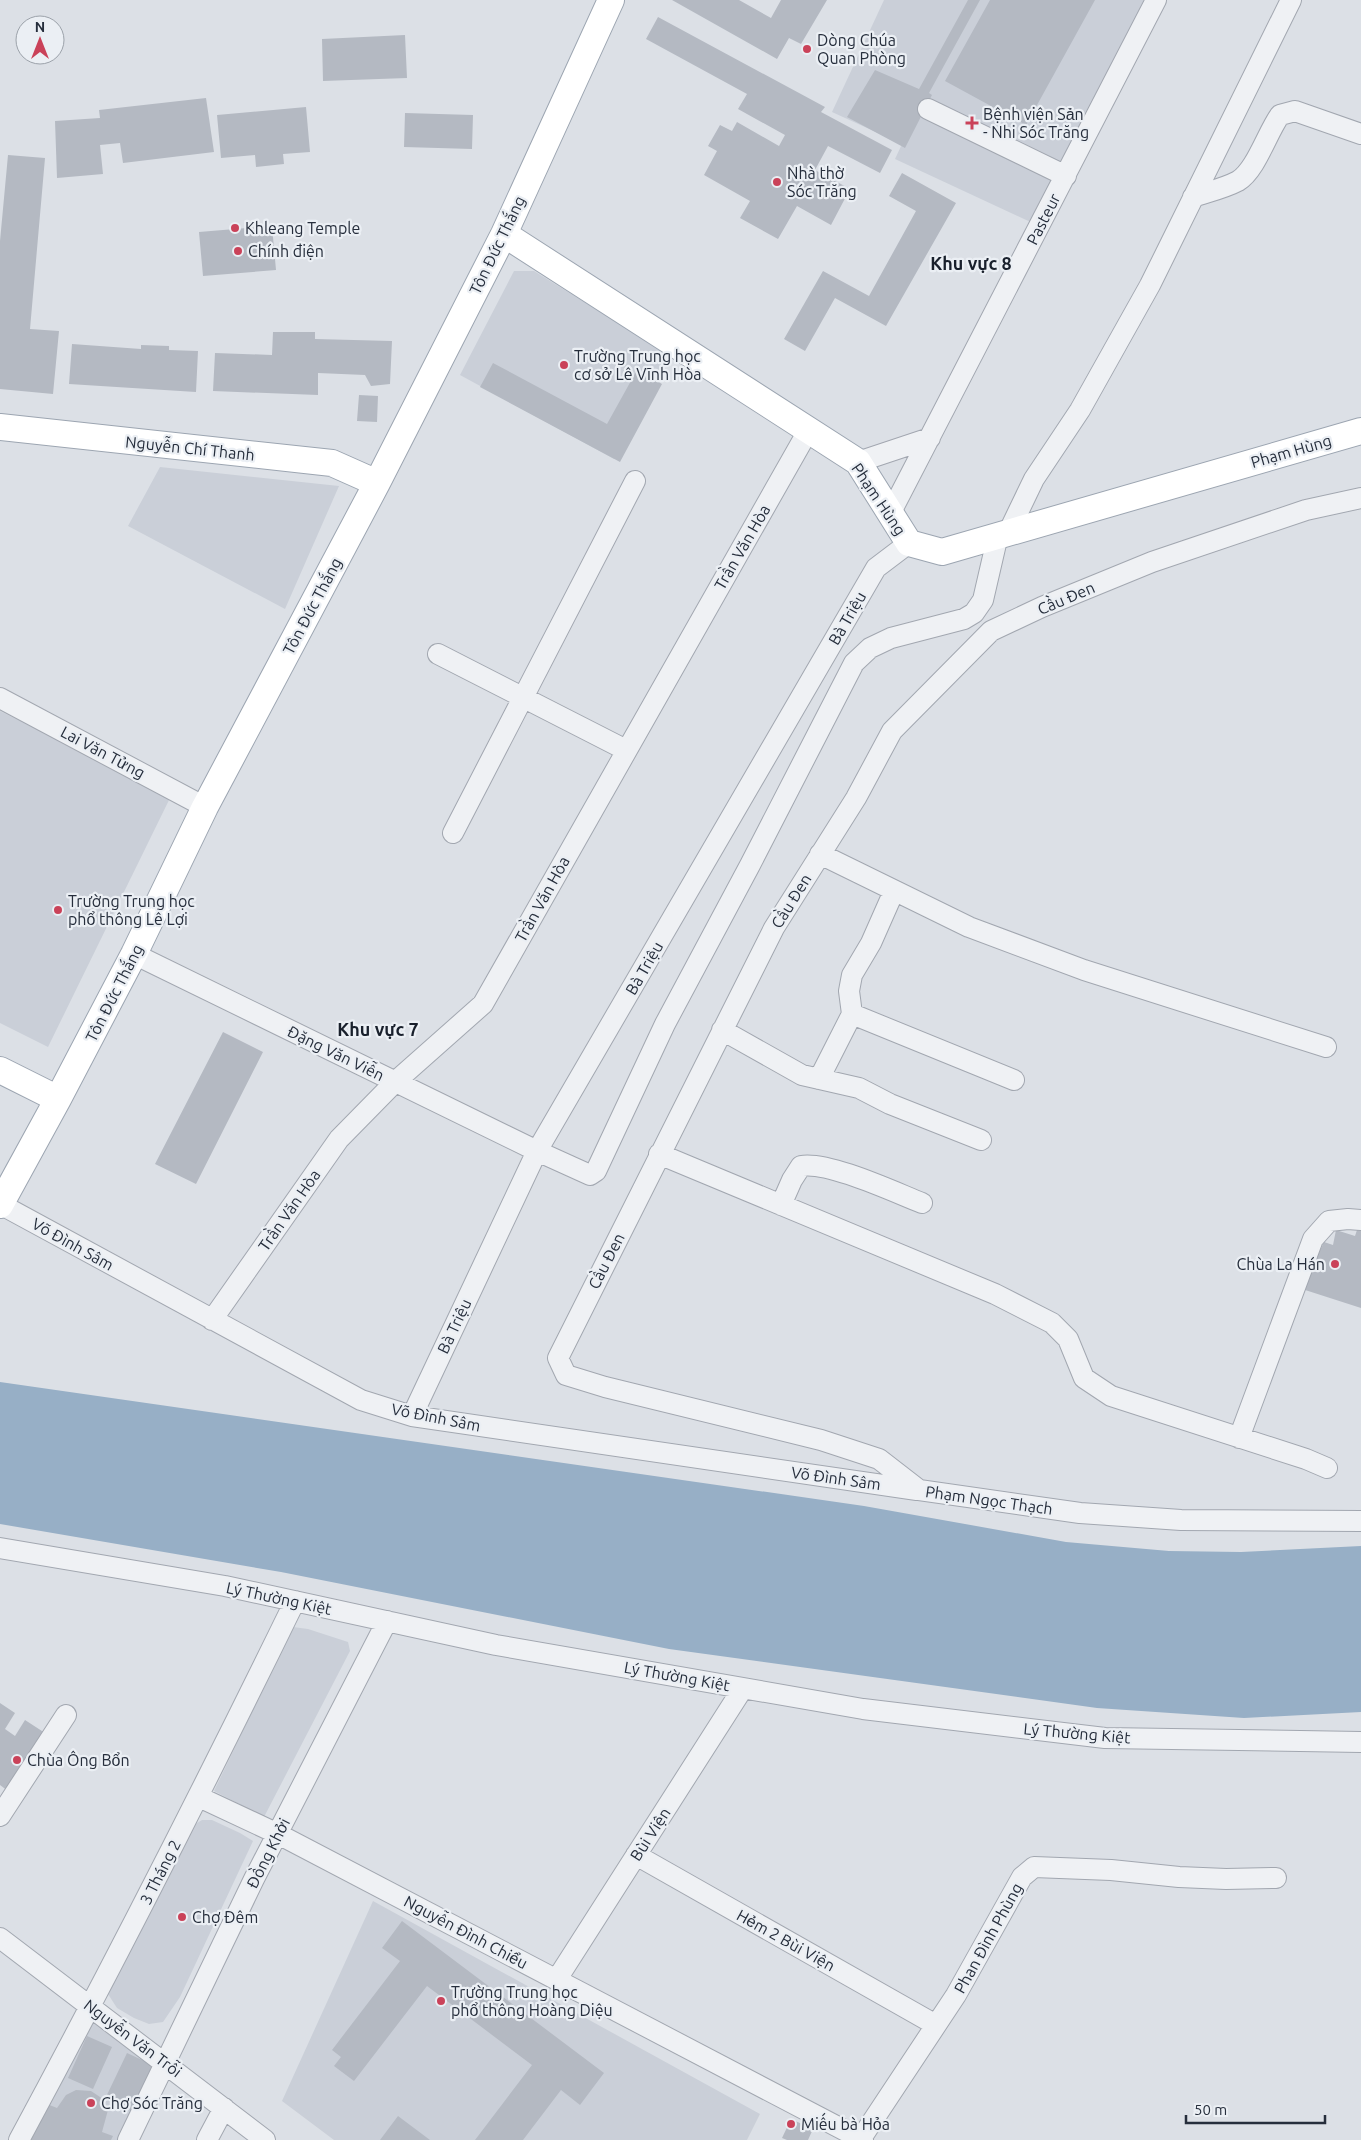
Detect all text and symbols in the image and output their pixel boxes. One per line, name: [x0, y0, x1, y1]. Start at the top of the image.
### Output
north arrow: [15, 15, 65, 65]
text: N: [35, 19, 45, 35]
place label: Dòng Chúa Quan Phòng: [817, 31, 906, 67]
marker: Dòng Chúa Quan Phòng: [801, 43, 813, 55]
place label: Bệnh viện Sản - Nhi Sóc Trăng: [983, 105, 1089, 141]
marker: Bệnh viện Sản - Nhi Sóc Trăng: [965, 116, 979, 130]
place label: Nhà thờ Sóc Trăng: [787, 164, 857, 200]
marker: Nhà thờ Sóc Trăng: [771, 176, 783, 188]
street label: Pasteur: [1023, 190, 1063, 248]
street label: Tôn Đức Thắng: [463, 192, 529, 297]
place label: Khleang Temple: [245, 219, 360, 237]
marker: Khleang Temple: [229, 222, 241, 234]
place label: Chính điện: [248, 242, 324, 260]
marker: Chính điện: [232, 245, 244, 257]
district label: Khu vực 8: [930, 253, 1012, 273]
place label: Trường Trung học cơ sở Lê Vĩnh Hòa: [574, 347, 701, 383]
marker: Trường Trung học cơ sở Lê Vĩnh Hòa: [558, 359, 570, 371]
street label: Nguyễn Chí Thanh: [124, 429, 256, 464]
street label: Phạm Hùng: [1249, 431, 1333, 471]
street label: Phạm Hùng: [848, 460, 910, 538]
street label: Trần Văn Hòa: [708, 500, 774, 593]
street label: Tôn Đức Thắng: [277, 553, 345, 657]
street label: Cầu Đen: [1034, 575, 1097, 618]
street label: Bà Triệu: [825, 588, 869, 648]
street label: Lai Văn Tửng: [58, 722, 148, 782]
street label: Trần Văn Hòa: [509, 852, 573, 945]
street label: Cầu Đen: [765, 869, 815, 931]
place label: Trường Trung học phổ thông Lê Lợi: [68, 892, 195, 928]
marker: Trường Trung học phổ thông Lê Lợi: [52, 904, 64, 916]
street label: Bà Triệu: [622, 938, 666, 998]
street label: Tôn Đức Thắng: [79, 940, 146, 1045]
street label: Đặng Văn Viễn: [285, 1019, 389, 1084]
district label: Khu vực 7: [337, 1019, 419, 1039]
street label: Trần Văn Hòa: [252, 1164, 324, 1254]
street label: Võ Đình Sâm: [29, 1214, 117, 1274]
street label: Cầu Đen: [582, 1229, 628, 1292]
place label: Chùa La Hán: [1236, 1255, 1325, 1273]
marker: Chùa La Hán: [1329, 1258, 1341, 1270]
street label: Bà Triệu: [434, 1296, 474, 1356]
street label: Võ Đình Sâm: [390, 1400, 482, 1434]
street label: Võ Đình Sâm: [790, 1463, 882, 1493]
street label: Phạm Ngọc Thạch: [924, 1482, 1054, 1518]
street label: Lý Thường Kiệt: [225, 1578, 334, 1618]
street label: Lý Thường Kiệt: [623, 1658, 732, 1694]
street label: Lý Thường Kiệt: [1023, 1719, 1132, 1747]
place label: Chùa Ông Bổn: [27, 1750, 130, 1769]
marker: Chùa Ông Bổn: [11, 1754, 23, 1766]
street label: Bùi Viện: [626, 1804, 674, 1864]
street label: Đồng Khởi: [240, 1814, 293, 1891]
street label: 3 Tháng 2: [136, 1837, 184, 1907]
street label: Phan Đình Phùng: [950, 1880, 1026, 1996]
street label: Nguyễn Đình Chiểu: [401, 1889, 532, 1972]
street label: Hẻm 2 Bùi Viện: [734, 1906, 838, 1974]
place label: Chợ Đêm: [192, 1908, 258, 1926]
marker: Chợ Đêm: [176, 1911, 188, 1923]
place label: Trường Trung học phổ thông Hoàng Diệu: [451, 1983, 613, 2019]
street label: Nguyễn Văn Trỗi: [81, 1993, 187, 2081]
marker: Trường Trung học phổ thông Hoàng Diệu: [435, 1995, 447, 2007]
scale bar: [1186, 2092, 1325, 2124]
place label: Chợ Sóc Trăng: [101, 2094, 203, 2112]
marker: Chợ Sóc Trăng: [85, 2097, 97, 2109]
text: 50 m: [1194, 2101, 1227, 2118]
place label: Miếu bà Hỏa: [801, 2112, 890, 2133]
marker: Miếu bà Hỏa: [785, 2118, 797, 2130]

